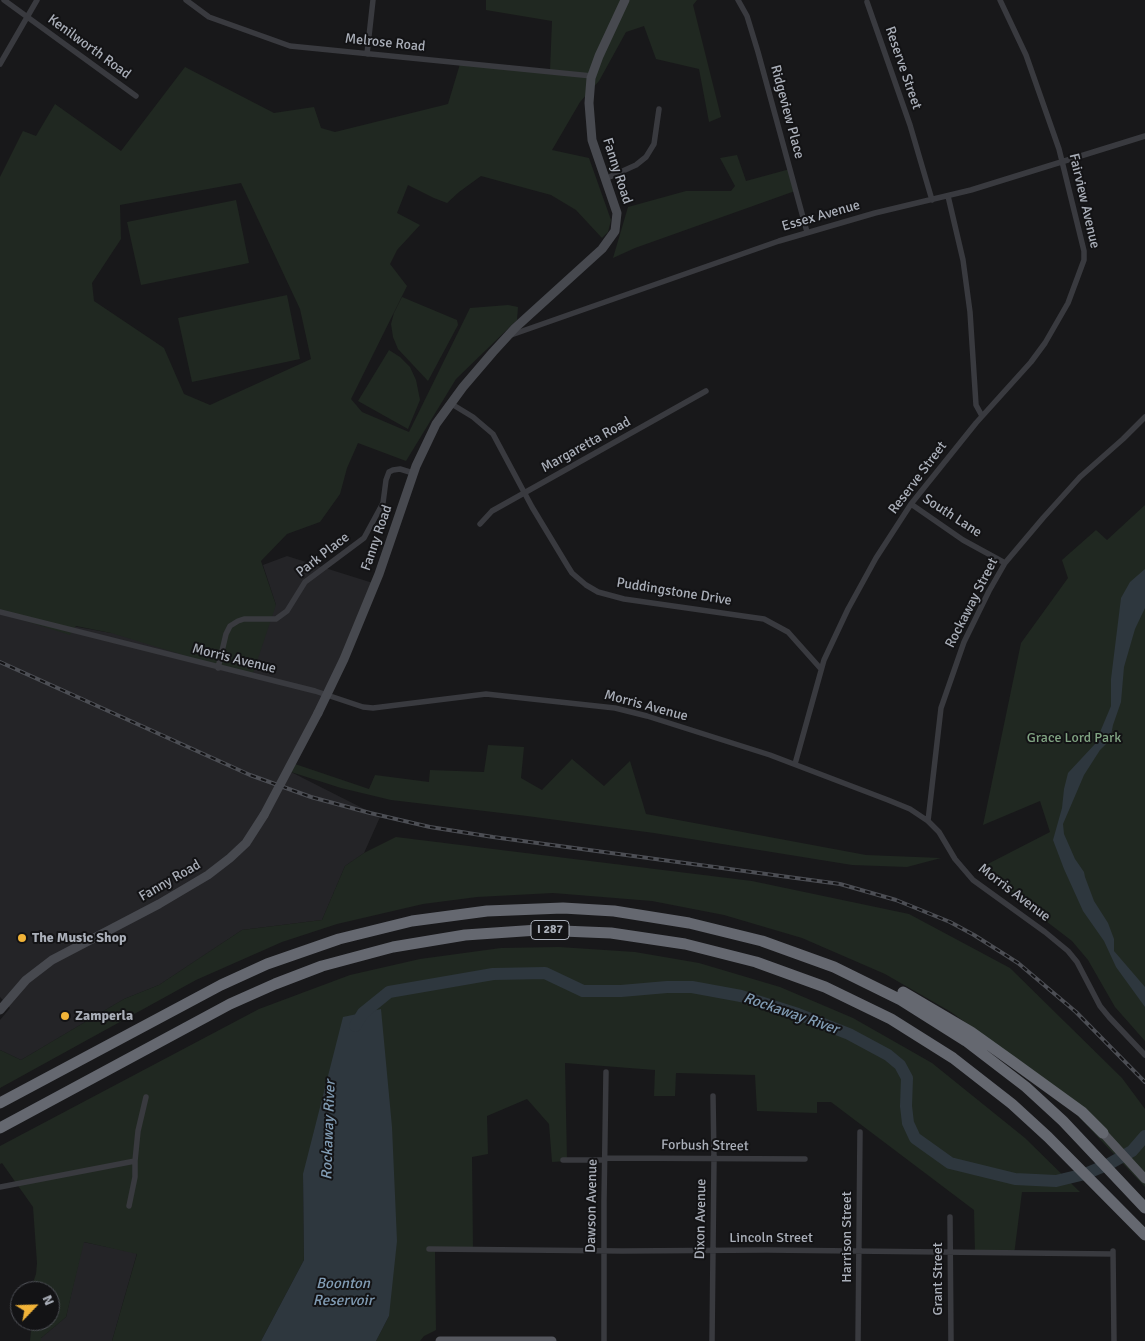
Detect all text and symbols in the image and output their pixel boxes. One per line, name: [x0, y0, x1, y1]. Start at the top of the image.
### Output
street label: Kenilworth Road: [44, 11, 134, 83]
street label: Reserve Street: [881, 24, 925, 112]
street label: Melrose Road: [344, 30, 426, 56]
street label: Ridgeview Place: [766, 63, 808, 161]
street label: Fanny Road: [598, 136, 636, 206]
street label: Fairview Avenue: [1065, 152, 1103, 250]
street label: Essex Avenue: [780, 197, 862, 235]
street label: Margaretta Road: [538, 413, 634, 477]
street label: Reserve Street: [885, 438, 951, 518]
street label: South Lane: [919, 491, 985, 541]
street label: Fanny Road: [358, 503, 396, 573]
street label: Park Place: [293, 529, 353, 581]
street label: Rockaway Street: [942, 555, 1002, 651]
street label: Puddingstone Drive: [615, 575, 733, 609]
street label: Morris Avenue: [190, 640, 278, 678]
street label: Morris Avenue: [602, 687, 690, 725]
park label: Grace Lord Park: [1027, 730, 1121, 746]
street label: Fanny Road: [136, 857, 204, 905]
street label: Morris Avenue: [975, 860, 1053, 926]
road number: I 287: [531, 920, 569, 940]
place label: The Music Shop: [32, 930, 127, 946]
marker: The Music Shop: [16, 932, 28, 944]
water label: Rockaway River: [741, 989, 841, 1039]
place label: Zamperla: [75, 1008, 133, 1024]
marker: Zamperla: [59, 1010, 71, 1022]
water label: Rockaway River: [318, 1080, 340, 1180]
street label: Forbush Street: [661, 1137, 749, 1155]
street label: Dawson Avenue: [583, 1159, 601, 1253]
street label: Dixon Avenue: [692, 1178, 710, 1260]
street label: Harrison Street: [839, 1191, 855, 1283]
street label: Lincoln Street: [729, 1230, 813, 1246]
street label: Grant Street: [930, 1242, 946, 1316]
water label: Boonton Reservoir: [313, 1275, 373, 1310]
north arrow: [10, 1281, 60, 1331]
text: N: [38, 1292, 58, 1308]

